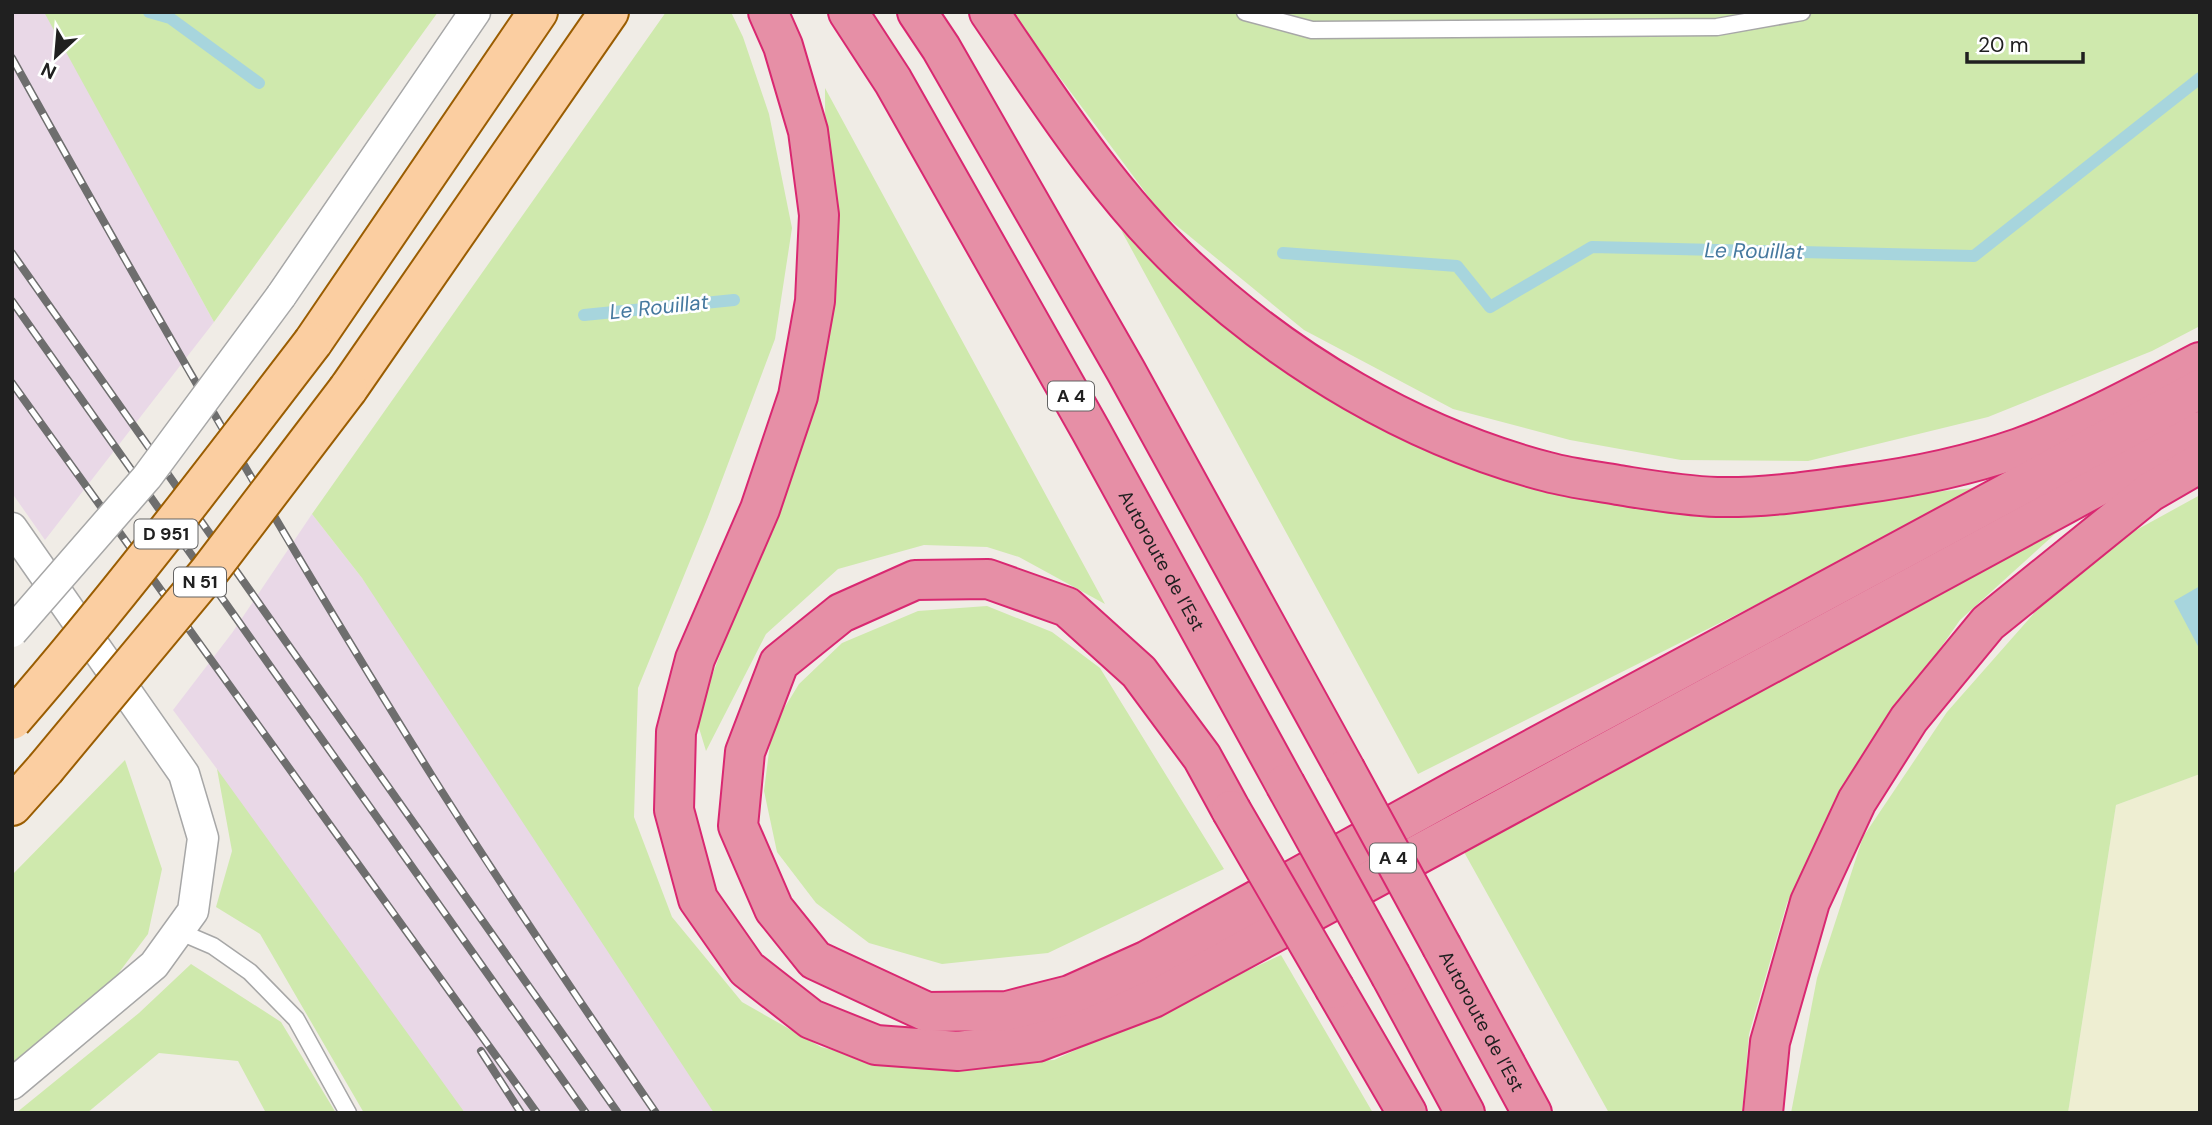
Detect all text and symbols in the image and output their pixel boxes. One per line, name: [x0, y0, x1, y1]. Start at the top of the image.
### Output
north arrow: [21, 21, 91, 91]
scale bar: [1967, 21, 2082, 65]
text: 20 m: [1978, 31, 2029, 59]
text: N: [37, 57, 60, 85]
water label: Le Rouillat: [1704, 236, 1805, 266]
water label: Le Rouillat: [608, 288, 711, 326]
road number: A 4: [1048, 382, 1094, 410]
street label: Autoroute de l’Est: [1113, 485, 1211, 635]
road number: D 951: [134, 520, 198, 548]
road number: N 51: [174, 568, 226, 596]
road number: A 4: [1370, 844, 1416, 872]
street label: Autoroute de l’Est: [1434, 946, 1530, 1096]

